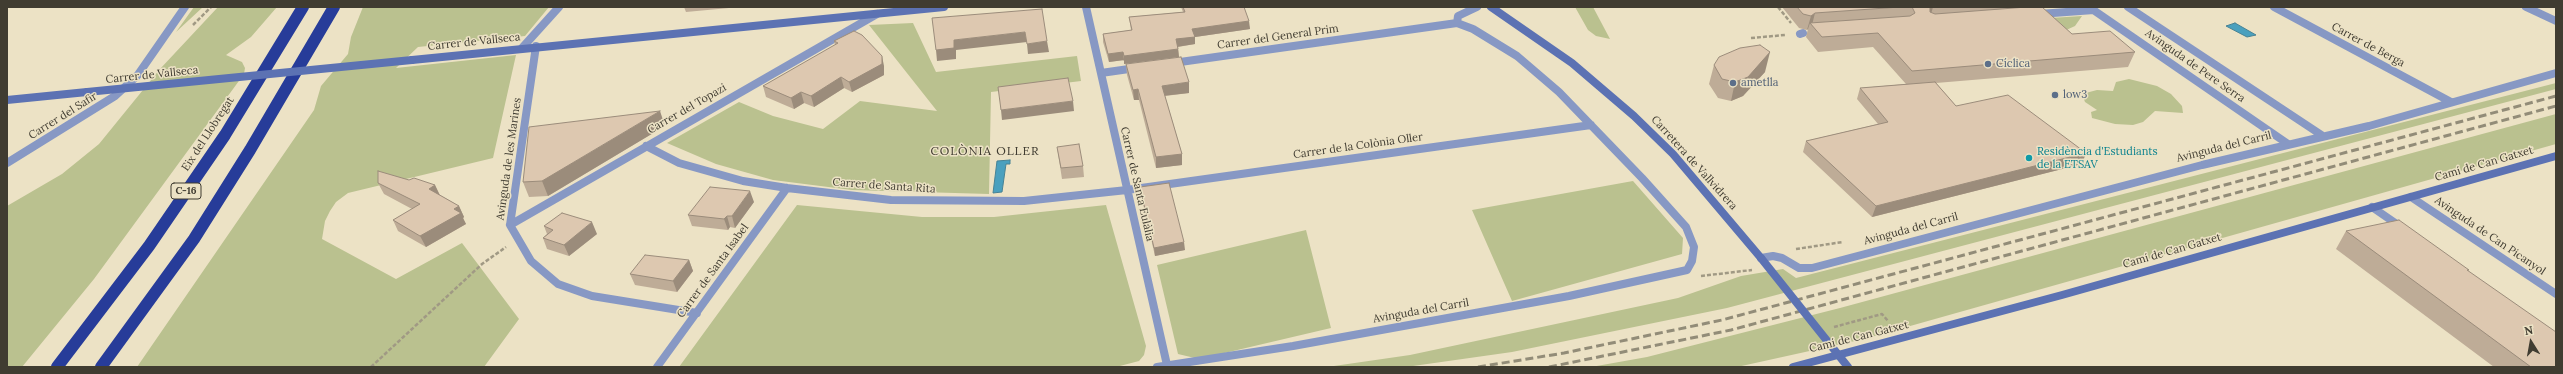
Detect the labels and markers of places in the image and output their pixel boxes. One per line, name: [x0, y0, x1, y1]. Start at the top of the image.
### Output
place label: Cíclica: [1996, 57, 2030, 71]
marker: Cíclica: [1983, 59, 1993, 69]
place label: ametlla: [1741, 76, 1778, 90]
marker: ametlla: [1728, 78, 1738, 88]
place label: low3: [2063, 88, 2087, 102]
marker: low3: [2050, 90, 2060, 100]
place label: Residència d'Estudiants de la ETSAV: [2037, 145, 2158, 171]
marker: Residència d'Estudiants de la ETSAV: [2024, 153, 2034, 163]

